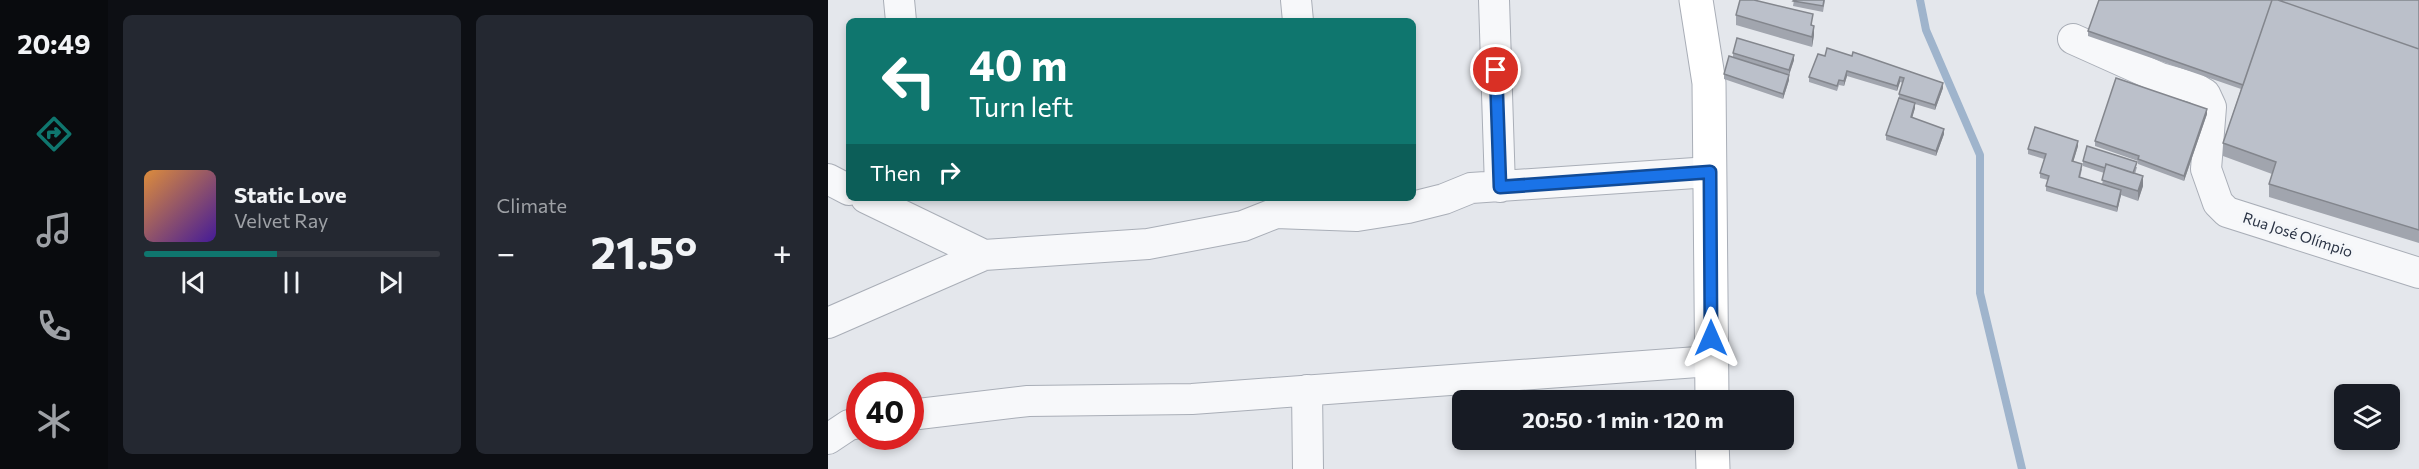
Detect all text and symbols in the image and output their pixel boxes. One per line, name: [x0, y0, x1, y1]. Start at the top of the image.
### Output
text: 20:49: [17, 27, 91, 60]
text: 40 m: [969, 38, 1067, 90]
icon: left: [870, 42, 948, 120]
pin: [1470, 44, 1521, 95]
icon: arrive: [1479, 53, 1512, 86]
text: Turn left: [969, 90, 1073, 123]
icon: directions: [33, 113, 75, 155]
icon: right: [933, 156, 966, 189]
text: Then: [870, 159, 921, 186]
text: Static Love: [234, 181, 347, 208]
text: Climate: [497, 193, 567, 217]
text: Velvet Ray: [234, 208, 328, 232]
street label: Rua José Olímpio: [2241, 208, 2355, 260]
icon: music: [33, 209, 75, 251]
text: 21.5°: [590, 223, 697, 278]
text: −: [497, 231, 515, 272]
text: +: [773, 231, 792, 272]
icon: previous: [177, 266, 210, 299]
icon: pause: [275, 266, 308, 299]
icon: next: [374, 266, 407, 299]
icon: phone: [33, 305, 75, 347]
position arrow: [1679, 306, 1743, 370]
speed limit sign: 40: [846, 372, 924, 450]
map controls: [2334, 384, 2400, 450]
button: layers: [2334, 384, 2400, 450]
icon: climate: [33, 400, 75, 442]
text: 20:50 · 1 min · 120 m: [1522, 406, 1724, 433]

